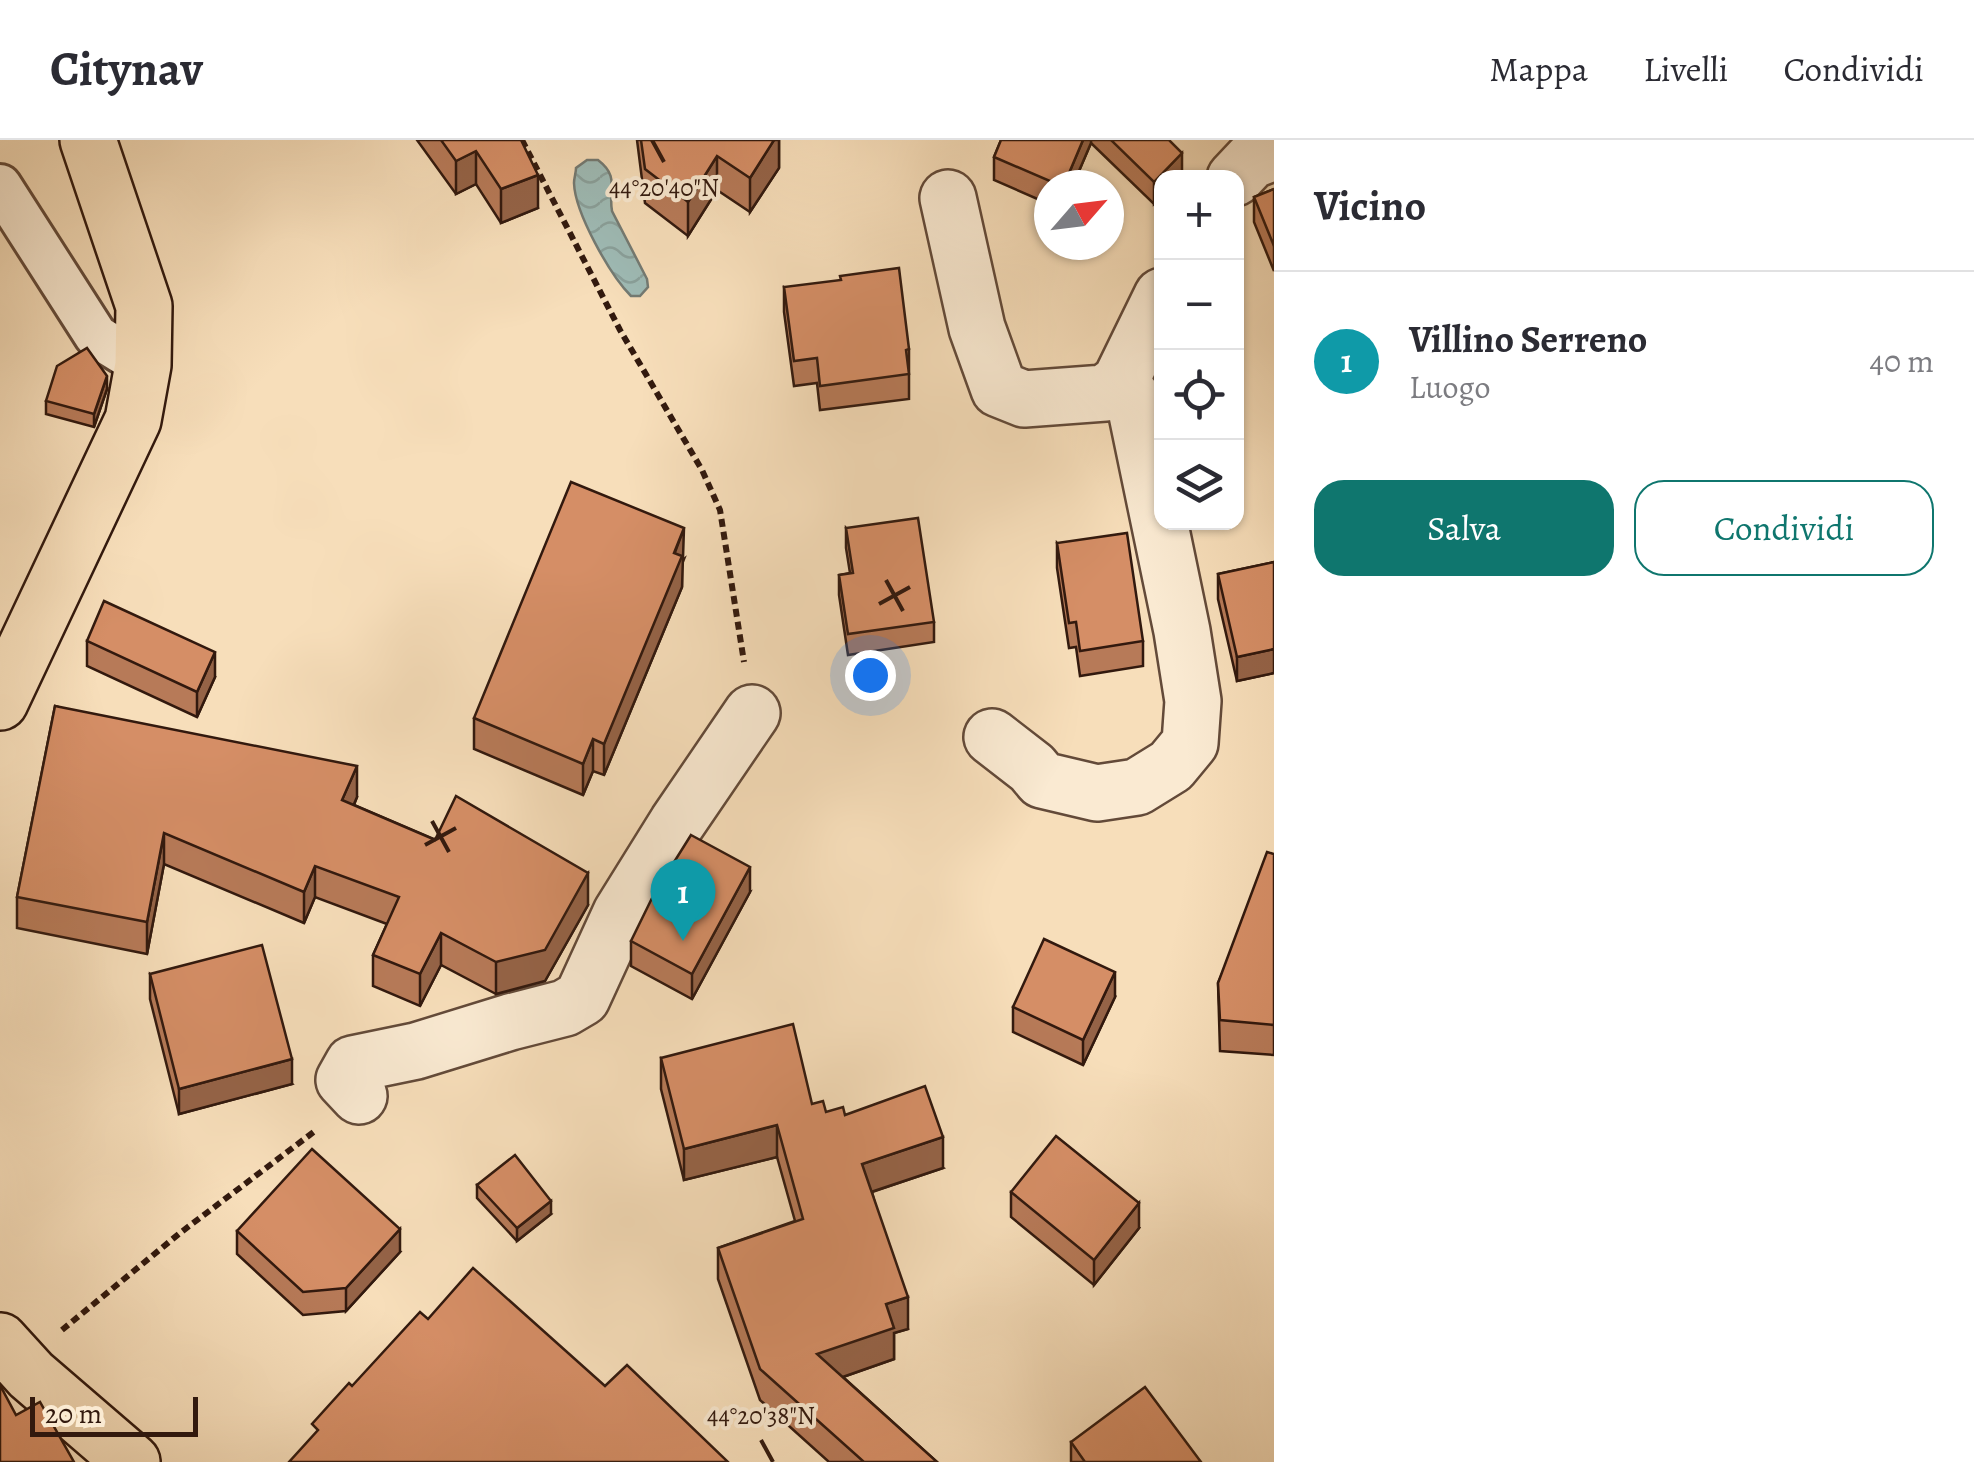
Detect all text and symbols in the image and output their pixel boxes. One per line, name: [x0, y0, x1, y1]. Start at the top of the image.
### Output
text: Citynav: [50, 36, 203, 102]
text: Mappa: [1489, 45, 1588, 93]
text: Livelli: [1643, 45, 1728, 93]
text: Condividi: [1783, 45, 1924, 93]
north arrow: [1034, 170, 1124, 260]
map controls: [1154, 170, 1244, 530]
button: +: [1154, 170, 1244, 260]
text: 44°20'40"N: [609, 171, 719, 205]
text: Vicino: [1314, 177, 1426, 234]
button: −: [1154, 260, 1244, 350]
text: Villino Serreno: [1409, 313, 1647, 365]
text: 1: [1341, 339, 1352, 383]
text: 40 m: [1869, 339, 1934, 383]
button: locate: [1154, 350, 1244, 440]
text: Luogo: [1409, 365, 1490, 409]
button: layers: [1154, 440, 1244, 530]
button: Salva: [1314, 480, 1614, 576]
button: Condividi: [1634, 480, 1934, 576]
your location: [845, 650, 896, 701]
pin: 1: [650, 858, 716, 941]
scale bar: [30, 1392, 198, 1436]
text: 20 m: [45, 1395, 102, 1433]
text: 44°20'38"N: [707, 1399, 815, 1433]

